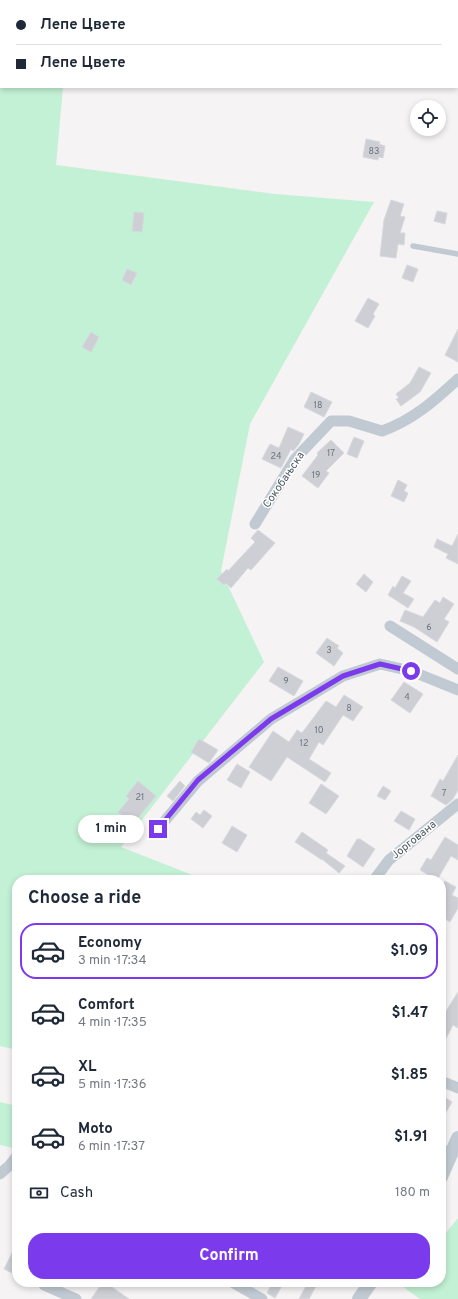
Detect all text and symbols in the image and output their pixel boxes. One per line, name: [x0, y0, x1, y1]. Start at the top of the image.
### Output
text: Лепе Цвете: [40, 16, 126, 35]
text: Лепе Цвете: [40, 54, 126, 73]
map controls: [410, 100, 446, 136]
button: locate: [410, 100, 446, 136]
house number: 83: [369, 146, 379, 157]
house number: 18: [314, 400, 322, 411]
house number: 17: [327, 448, 335, 459]
street label: Сокобањска: [260, 449, 308, 511]
house number: 24: [270, 451, 282, 462]
house number: 19: [312, 470, 320, 481]
house number: 6: [426, 622, 432, 633]
house number: 3: [326, 645, 332, 656]
route start: [402, 662, 420, 680]
house number: 9: [283, 676, 289, 687]
house number: 4: [404, 692, 410, 703]
house number: 8: [346, 703, 352, 714]
house number: 10: [314, 725, 324, 736]
house number: 12: [300, 738, 308, 749]
house number: 7: [442, 788, 447, 799]
house number: 21: [136, 792, 144, 803]
callout: 1 min: [78, 815, 144, 843]
street label: Јоргована: [389, 818, 439, 862]
route end: [149, 820, 167, 838]
text: 1 min: [95, 821, 127, 837]
text: Choose a ride: [28, 887, 141, 910]
icon: car: [30, 933, 66, 969]
text: Economy: [78, 934, 142, 953]
text: $1.09: [390, 942, 428, 961]
text: 3 min · 17:34: [78, 953, 147, 969]
icon: car: [30, 995, 66, 1031]
text: Comfort: [78, 996, 135, 1015]
text: $1.47: [392, 1004, 428, 1023]
text: 4 min · 17:35: [78, 1015, 147, 1031]
icon: car: [30, 1057, 66, 1093]
text: XL: [78, 1058, 96, 1077]
text: $1.85: [391, 1066, 428, 1085]
text: 5 min · 17:36: [78, 1077, 146, 1093]
icon: car: [30, 1119, 66, 1155]
text: Moto: [78, 1120, 113, 1139]
text: $1.91: [394, 1128, 428, 1147]
text: 6 min · 17:37: [78, 1139, 145, 1155]
icon: cash: [28, 1182, 50, 1204]
text: Cash: [60, 1184, 93, 1203]
text: 180 m: [395, 1185, 430, 1201]
button: Confirm: [28, 1233, 430, 1279]

